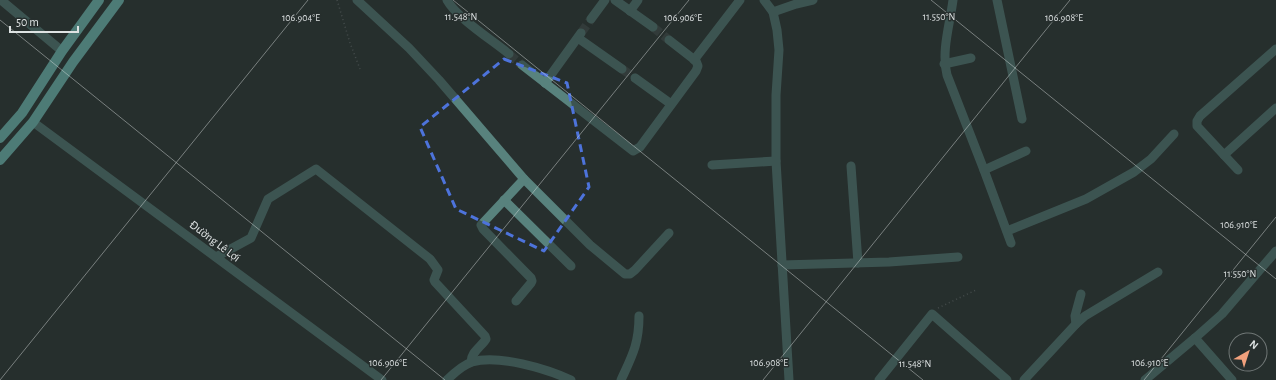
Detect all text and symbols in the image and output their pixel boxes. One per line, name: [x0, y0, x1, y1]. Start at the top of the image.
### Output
scale bar: [10, 8, 78, 34]
text: 11.548°N: [445, 12, 477, 22]
text: 11.550°N: [923, 12, 955, 22]
text: 106.904°E: [282, 13, 320, 23]
text: 106.906°E: [664, 13, 702, 23]
text: 106.908°E: [1045, 13, 1083, 23]
text: 50 m: [16, 16, 39, 28]
street label: Đường Lê Lợi: [187, 218, 243, 264]
text: 106.910°E: [1221, 220, 1258, 230]
text: 11.550°N: [1224, 269, 1256, 279]
north arrow: [1228, 332, 1268, 372]
text: N: [1248, 338, 1260, 351]
text: 106.906°E: [369, 358, 407, 368]
text: 106.908°E: [750, 358, 788, 368]
text: 106.910°E: [1132, 358, 1169, 368]
text: 11.548°N: [899, 359, 931, 369]

